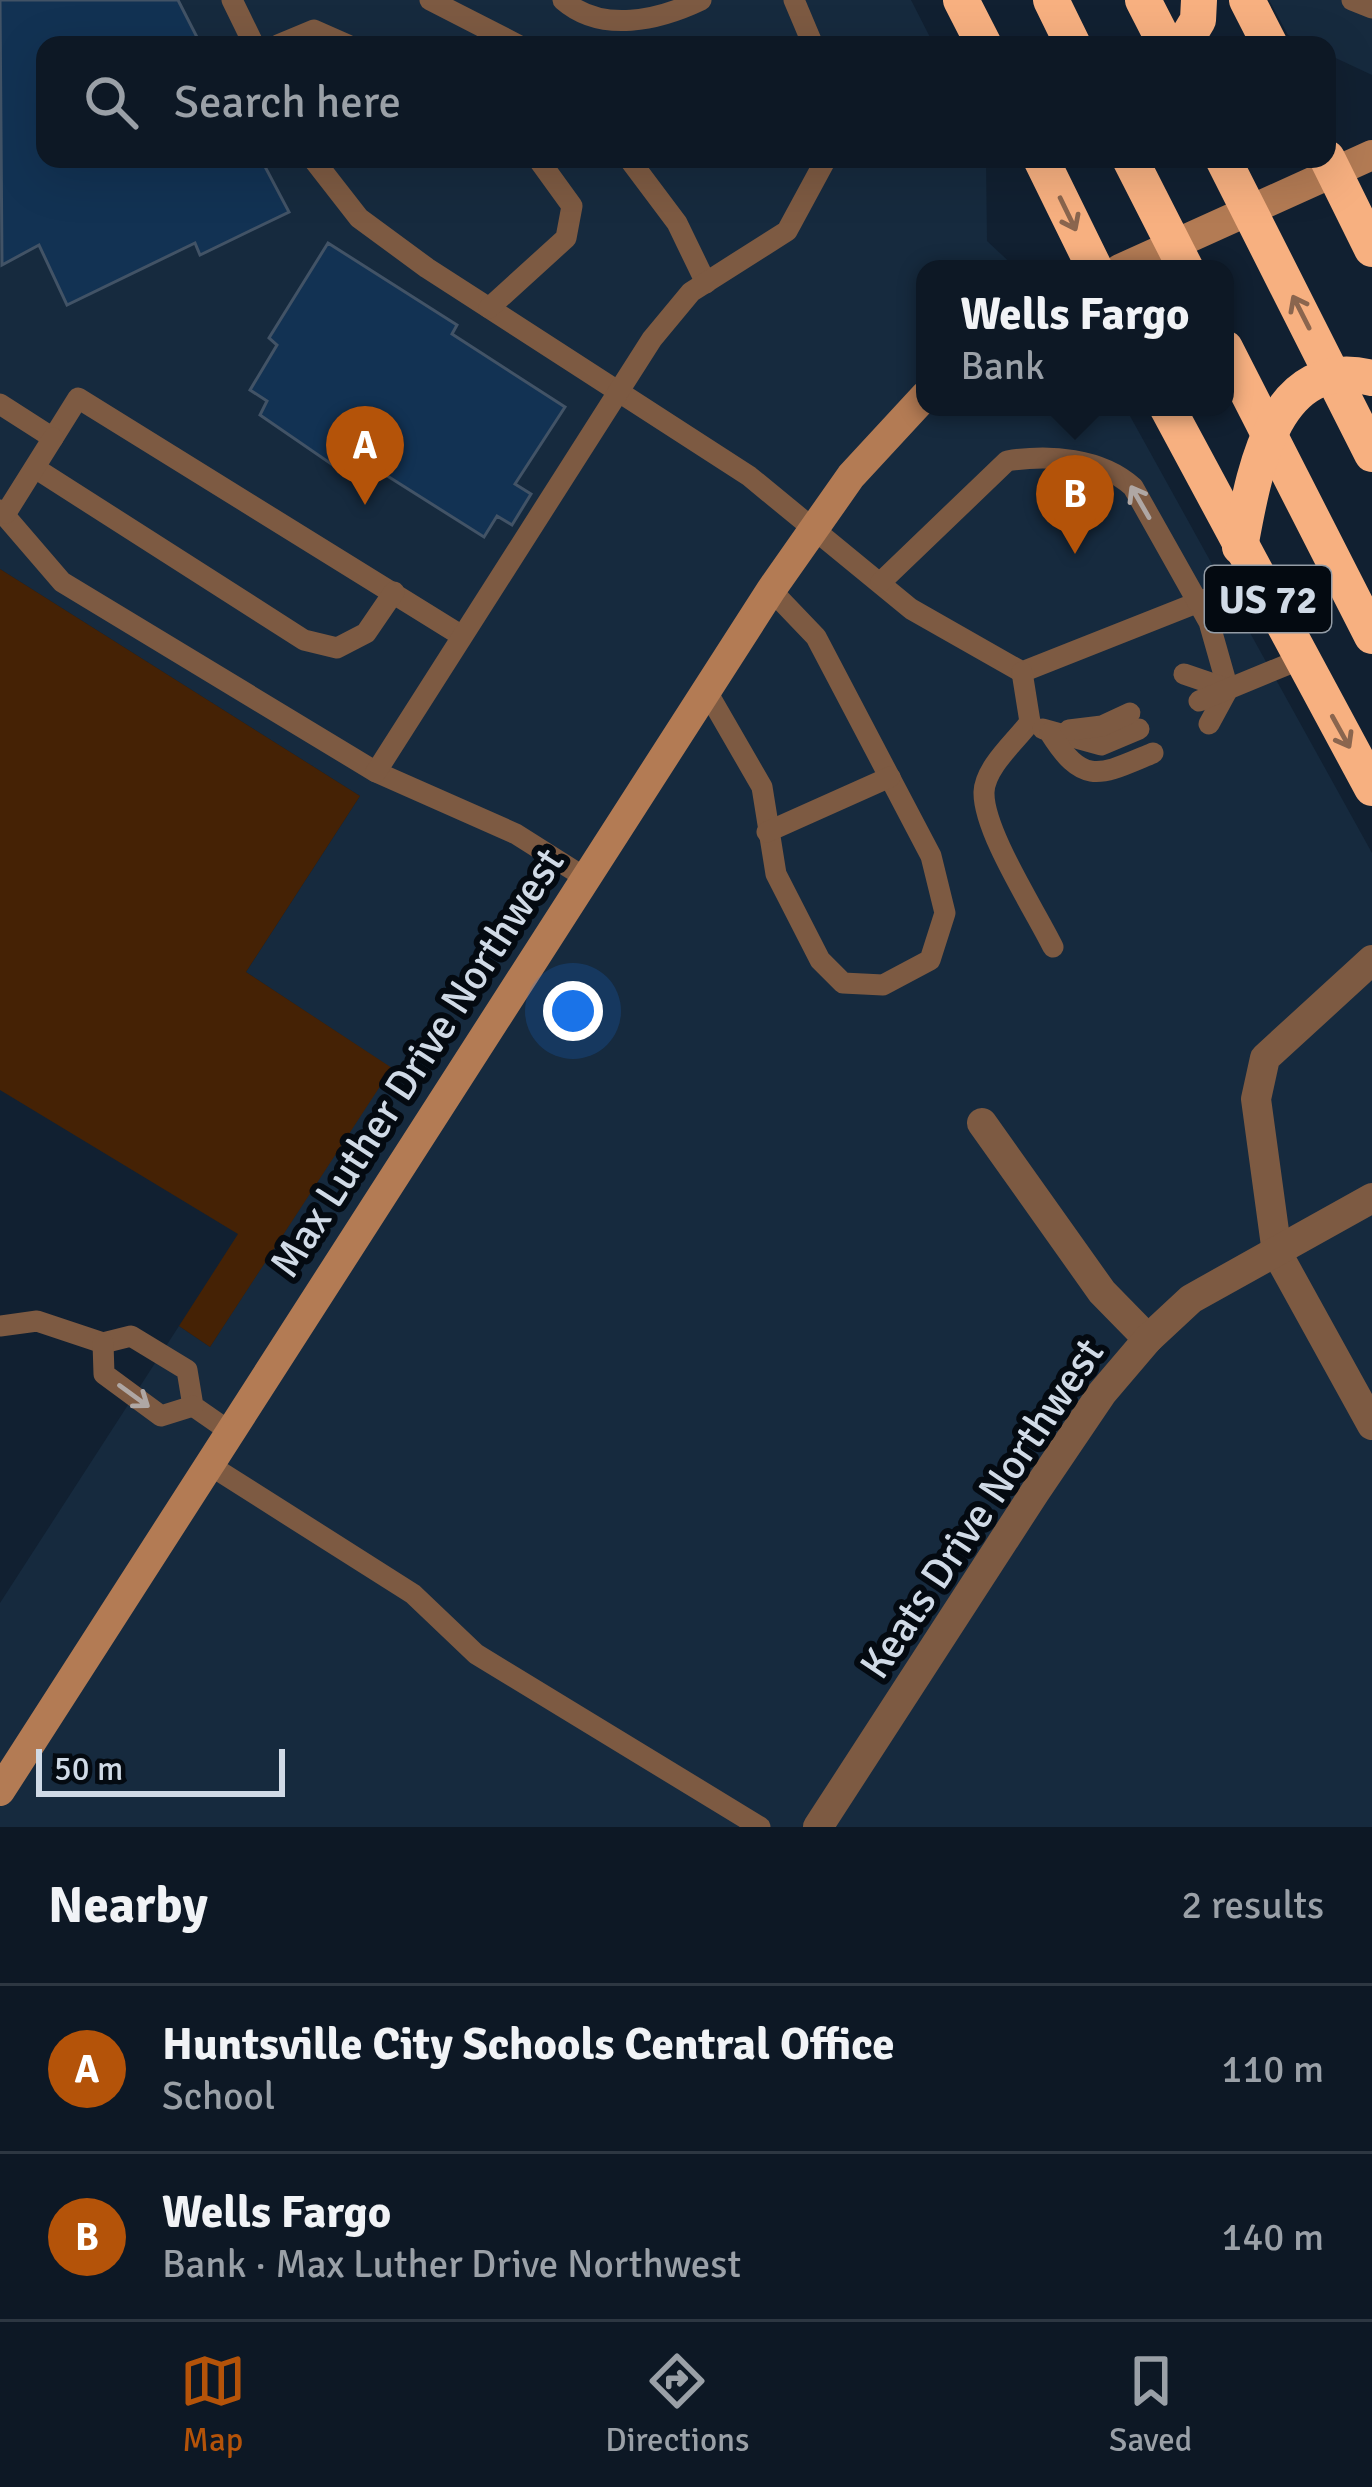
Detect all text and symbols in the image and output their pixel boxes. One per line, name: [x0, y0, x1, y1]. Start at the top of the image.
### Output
search box: [36, 36, 1336, 168]
icon: search: [78, 69, 144, 135]
text: Search here: [174, 75, 401, 130]
one-way arrow: [1058, 195, 1080, 231]
popup: [916, 260, 1234, 416]
text: Wells Fargo: [960, 287, 1190, 342]
one-way arrow: [1288, 295, 1311, 330]
text: Bank: [960, 342, 1045, 390]
pin: A: [326, 406, 404, 505]
pin: B: [1036, 455, 1114, 554]
one-way arrow: [1127, 485, 1151, 520]
road number: US 72: [1205, 566, 1331, 632]
one-way arrow: [1330, 714, 1353, 749]
street label: Max Luther Drive Northwest: [259, 839, 575, 1287]
your location: [543, 981, 603, 1041]
street label: Keats Drive Northwest: [849, 1329, 1115, 1689]
one-way arrow: [117, 1382, 150, 1408]
scale bar: [36, 1743, 285, 1796]
text: 50 m: [54, 1749, 123, 1790]
text: Nearby: [48, 1874, 208, 1937]
text: 2 results: [1181, 1881, 1324, 1929]
text: Huntsville City Schools Central Office: [162, 2017, 895, 2072]
text: A: [75, 2045, 99, 2093]
text: 110 m: [1221, 2045, 1324, 2093]
text: School: [162, 2072, 275, 2120]
text: Wells Fargo: [162, 2185, 391, 2240]
text: B: [75, 2213, 99, 2261]
text: 140 m: [1221, 2213, 1324, 2261]
text: Bank · Max Luther Drive Northwest: [162, 2240, 741, 2288]
tab: Map: [180, 2348, 246, 2461]
tab: Directions: [605, 2348, 750, 2461]
tab: Saved: [1109, 2348, 1192, 2461]

